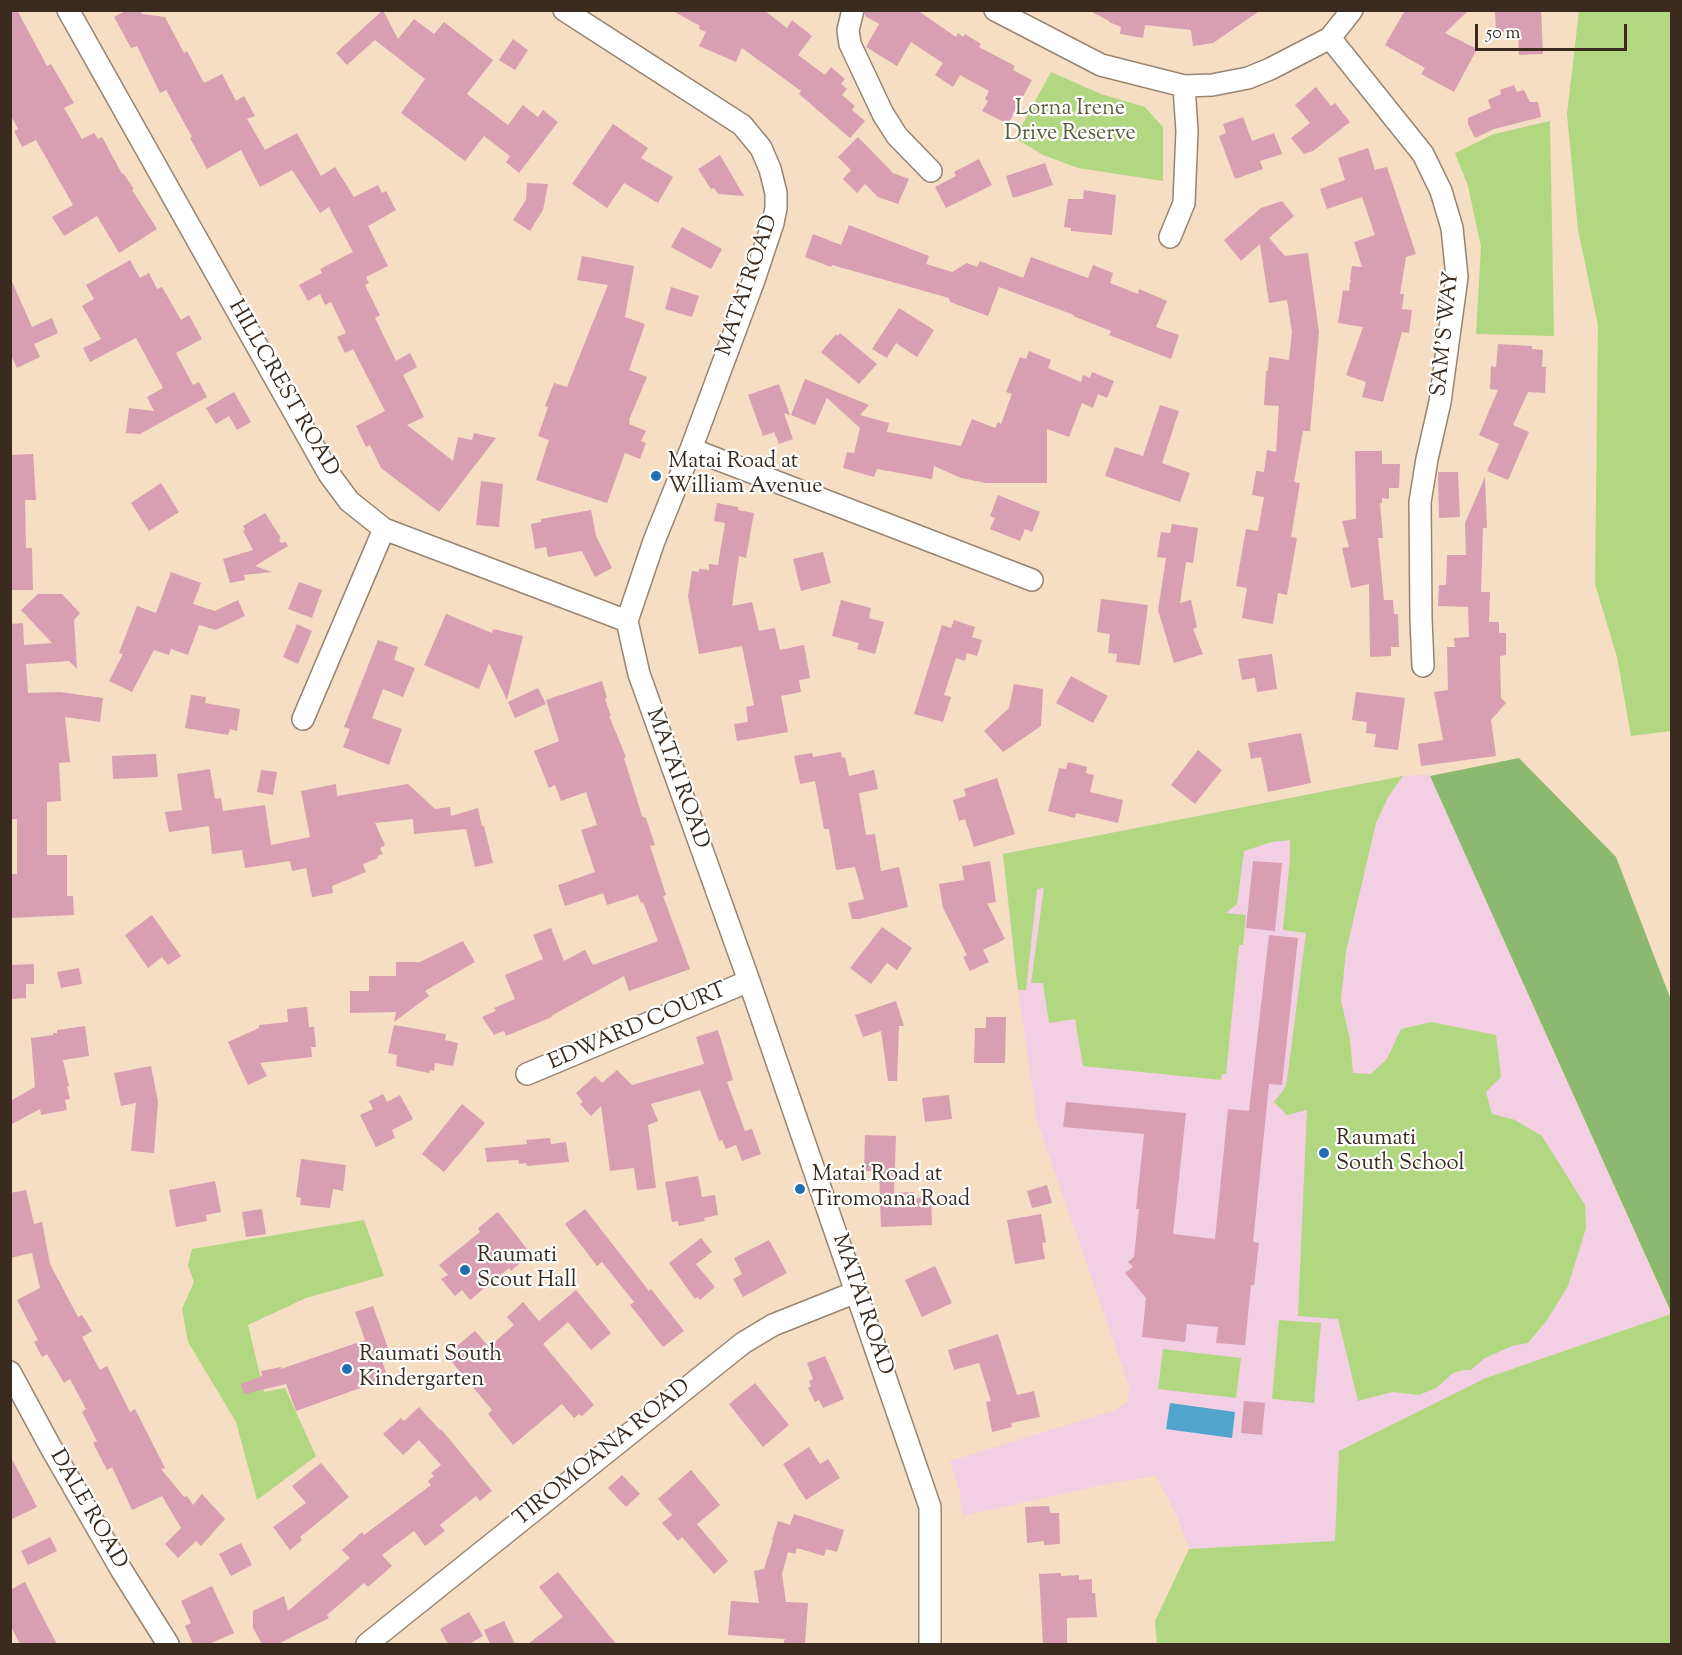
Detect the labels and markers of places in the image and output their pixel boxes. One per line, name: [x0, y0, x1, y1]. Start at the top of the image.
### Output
place label: Matai Road at William Avenue: [668, 450, 822, 502]
marker: Matai Road at William Avenue: [649, 469, 663, 483]
place label: Raumati South School: [1336, 1127, 1465, 1178]
marker: Raumati South School: [1317, 1146, 1331, 1160]
place label: Matai Road at Tiromoana Road: [812, 1163, 970, 1214]
marker: Matai Road at Tiromoana Road: [793, 1182, 807, 1196]
place label: Raumati Scout Hall: [477, 1244, 577, 1296]
marker: Raumati Scout Hall: [458, 1263, 472, 1277]
place label: Raumati South Kindergarten: [359, 1343, 502, 1394]
marker: Raumati South Kindergarten: [340, 1362, 354, 1376]

